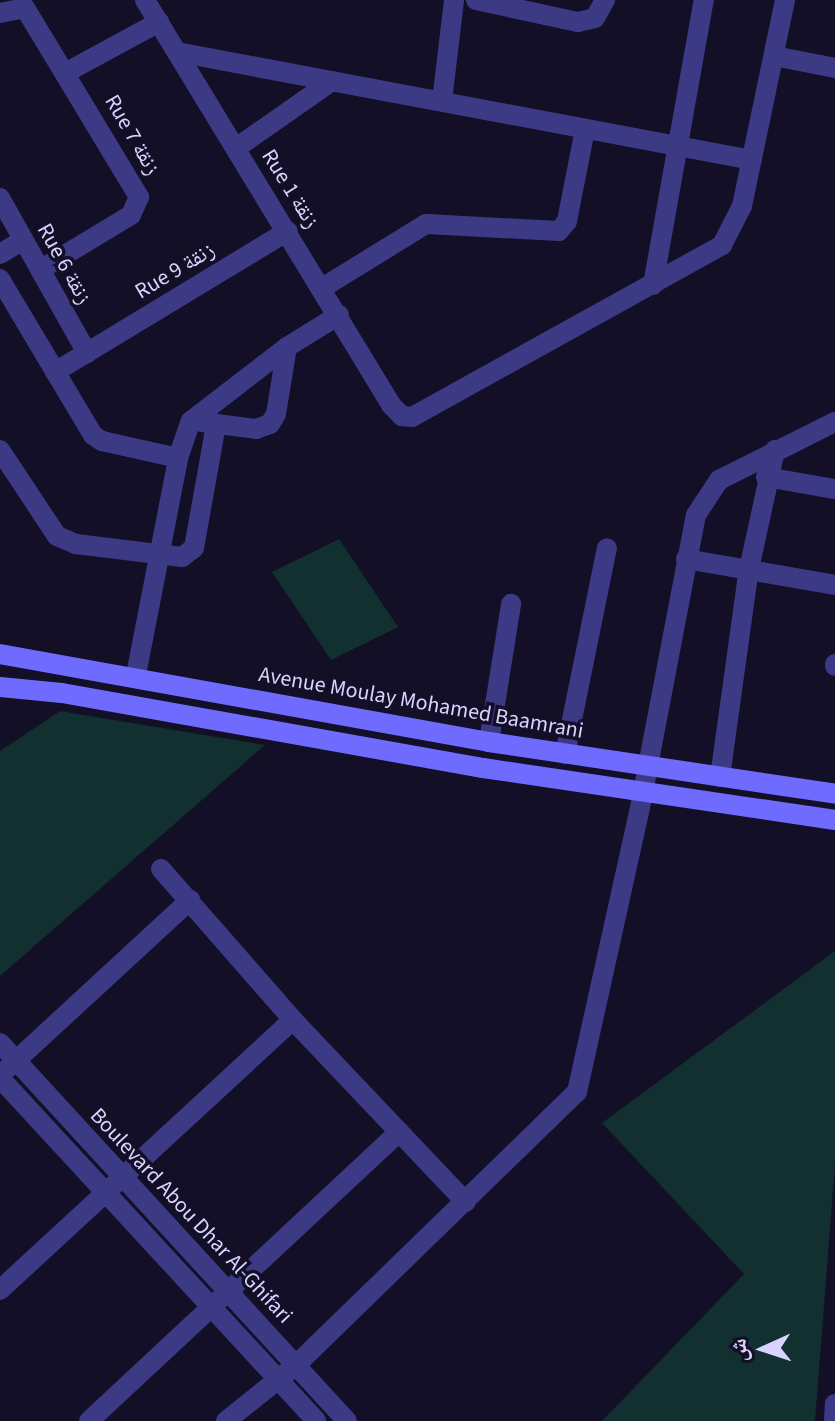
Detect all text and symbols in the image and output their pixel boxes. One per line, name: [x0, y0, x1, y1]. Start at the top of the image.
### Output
street label: Rue 7 زنقة: [99, 90, 165, 180]
street label: Rue 1 زنقة: [255, 145, 325, 233]
street label: Rue 6 زنقة: [31, 219, 97, 309]
street label: Rue 9 زنقة: [130, 237, 220, 305]
street label: Avenue Moulay Mohamed Baamrani: [257, 661, 585, 745]
street label: Boulevard Abou Dhar Al-Ghifari: [84, 1103, 298, 1329]
north arrow: [723, 1309, 803, 1389]
text: ش: [722, 1338, 756, 1363]

